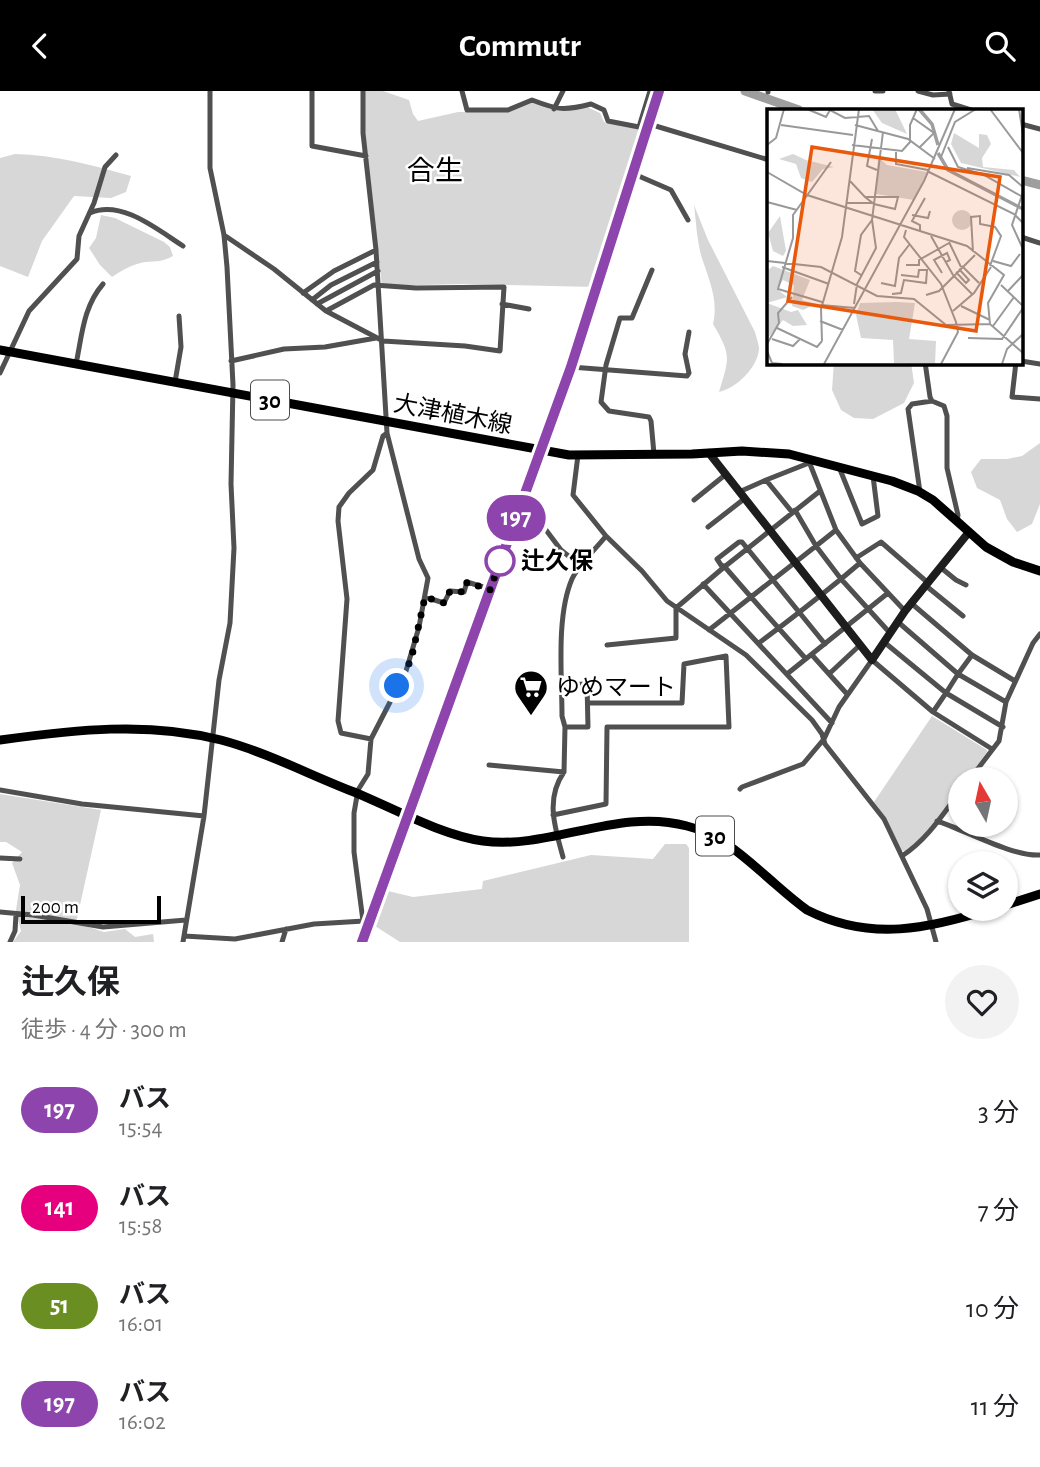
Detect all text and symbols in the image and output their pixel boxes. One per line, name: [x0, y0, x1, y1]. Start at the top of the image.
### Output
icon: back: [21, 27, 59, 65]
icon: search: [981, 27, 1019, 65]
text: Commutr: [459, 30, 581, 62]
inset map: [767, 109, 1023, 364]
district label: 合生: [407, 156, 463, 186]
road number: 30: [251, 381, 289, 419]
street label: 大津植木線: [392, 390, 514, 438]
line badge: 197: [476, 495, 556, 541]
text: 197: [501, 506, 531, 530]
marker: 辻久保: [485, 546, 515, 576]
place label: 辻久保: [521, 548, 593, 574]
your location: [379, 668, 414, 703]
supermarket icon: ゆめマート: [512, 668, 550, 717]
place label: ゆめマート: [556, 675, 676, 700]
north arrow: [948, 767, 1018, 837]
map controls: [948, 767, 1018, 921]
road number: 30: [696, 817, 734, 855]
button: layers: [948, 851, 1018, 921]
scale bar: [21, 893, 161, 925]
text: 200 m: [32, 898, 79, 917]
button: heart: [945, 965, 1019, 1039]
text: 辻久保: [21, 967, 120, 1000]
text: 徒歩 · 4 分 · 300 m: [21, 1019, 187, 1042]
text: バス: [119, 1086, 171, 1112]
text: 197: [44, 1098, 75, 1122]
text: 3 分: [978, 1100, 1019, 1126]
text: 15:54: [119, 1117, 162, 1140]
text: バス: [119, 1184, 171, 1210]
text: 141: [45, 1196, 74, 1220]
text: 7 分: [978, 1198, 1019, 1224]
text: 15:58: [119, 1215, 162, 1238]
text: バス: [119, 1282, 171, 1308]
text: 51: [50, 1294, 69, 1318]
text: 10 分: [966, 1296, 1019, 1322]
text: 16:01: [119, 1313, 163, 1336]
text: バス: [119, 1380, 171, 1406]
text: 197: [44, 1392, 75, 1416]
text: 11 分: [971, 1394, 1019, 1420]
text: 16:02: [119, 1411, 166, 1434]

